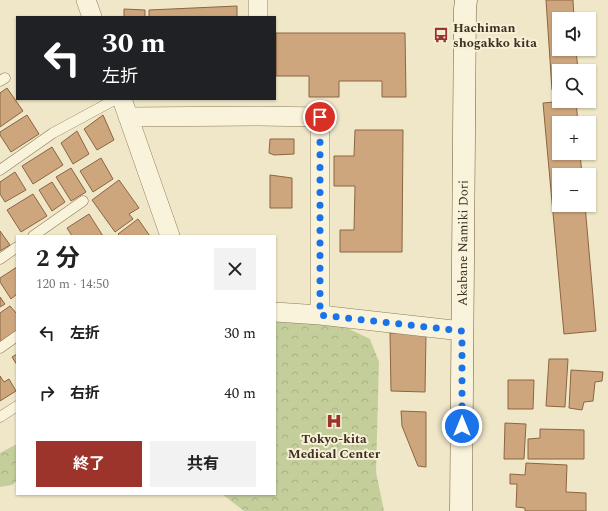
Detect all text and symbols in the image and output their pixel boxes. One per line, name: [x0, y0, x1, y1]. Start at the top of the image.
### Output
map controls: [552, 12, 596, 212]
button: sound: [552, 12, 596, 56]
place label: Hachiman shogakko kita: [453, 18, 537, 53]
text: 30 m: [102, 22, 166, 65]
bus stop icon: Hachiman shogakko kita: [432, 26, 450, 44]
icon: left: [36, 32, 88, 84]
text: 左折: [102, 63, 138, 90]
button: search: [552, 64, 596, 108]
pin: [303, 100, 337, 134]
icon: arrive: [309, 106, 331, 128]
button: +: [552, 116, 596, 160]
button: −: [552, 168, 596, 212]
street label: Akabane Namiki Dori: [453, 180, 474, 306]
text: 2 分: [36, 241, 79, 277]
button: close: [214, 248, 256, 290]
text: 120 m · 14:50: [36, 274, 109, 294]
icon: left: [36, 322, 58, 344]
text: 左折: [70, 322, 100, 345]
text: 30 m: [224, 322, 256, 345]
icon: right: [36, 382, 58, 404]
text: 右折: [70, 382, 100, 405]
text: 40 m: [224, 382, 256, 405]
position arrow: [441, 405, 483, 447]
hospital icon: Tokyo-kita Medical Center: [325, 412, 343, 430]
place label: Tokyo-kita Medical Center: [288, 429, 381, 464]
button: 終了: [36, 441, 142, 487]
button: 共有: [150, 441, 256, 487]

